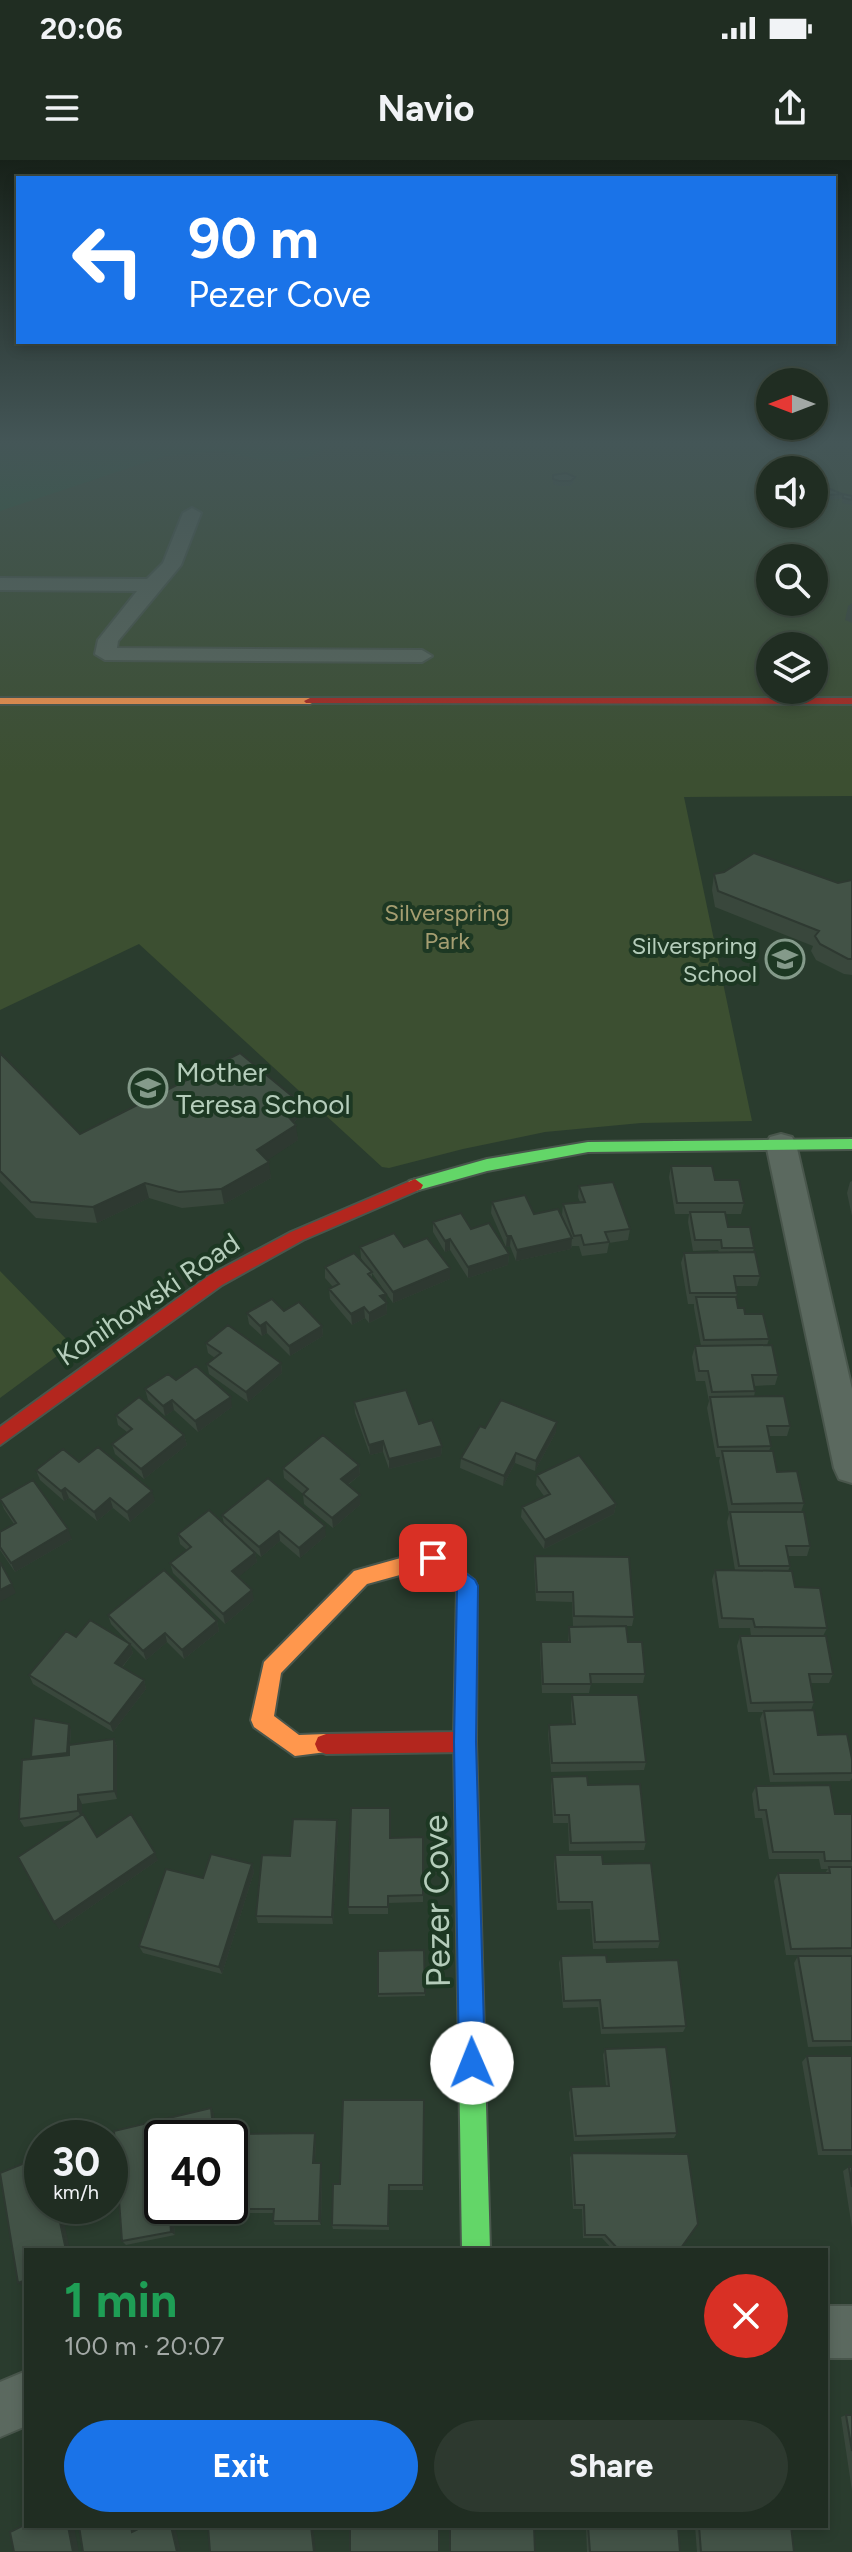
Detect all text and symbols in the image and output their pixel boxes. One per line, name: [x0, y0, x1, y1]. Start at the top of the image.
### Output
text: 20:06: [40, 10, 123, 47]
icon: menu: [40, 86, 84, 130]
icon: share: [768, 86, 812, 130]
text: Navio: [378, 87, 474, 130]
text: 90 m: [188, 205, 319, 272]
icon: left: [56, 208, 160, 312]
text: Pezer Cove: [188, 273, 371, 316]
north arrow: [756, 368, 828, 440]
map controls: [756, 368, 828, 704]
button: sound: [756, 456, 828, 528]
button: search: [756, 544, 828, 616]
button: layers: [756, 632, 828, 704]
park label: Silverspring Park: [384, 898, 510, 955]
place label: Silverspring School: [631, 931, 757, 988]
school or university icon: Silverspring School: [764, 938, 806, 980]
place label: Mother Teresa School: [176, 1055, 351, 1121]
school or university icon: Mother Teresa School: [127, 1067, 169, 1109]
street label: Konihowski Road: [50, 1225, 246, 1373]
pin: [399, 1524, 467, 1592]
icon: arrive: [411, 1536, 455, 1580]
street label: Pezer Cove: [415, 1814, 459, 1988]
position arrow: [430, 2021, 514, 2105]
speed limit sign: 40: [144, 2120, 248, 2224]
text: 30: [52, 2138, 100, 2186]
text: km/h: [53, 2180, 99, 2204]
text: 1 min: [64, 2271, 177, 2329]
button: close: [704, 2274, 788, 2358]
text: 100 m · 20:07: [64, 2330, 224, 2362]
button: Exit: [64, 2420, 418, 2512]
button: Share: [434, 2420, 788, 2512]

